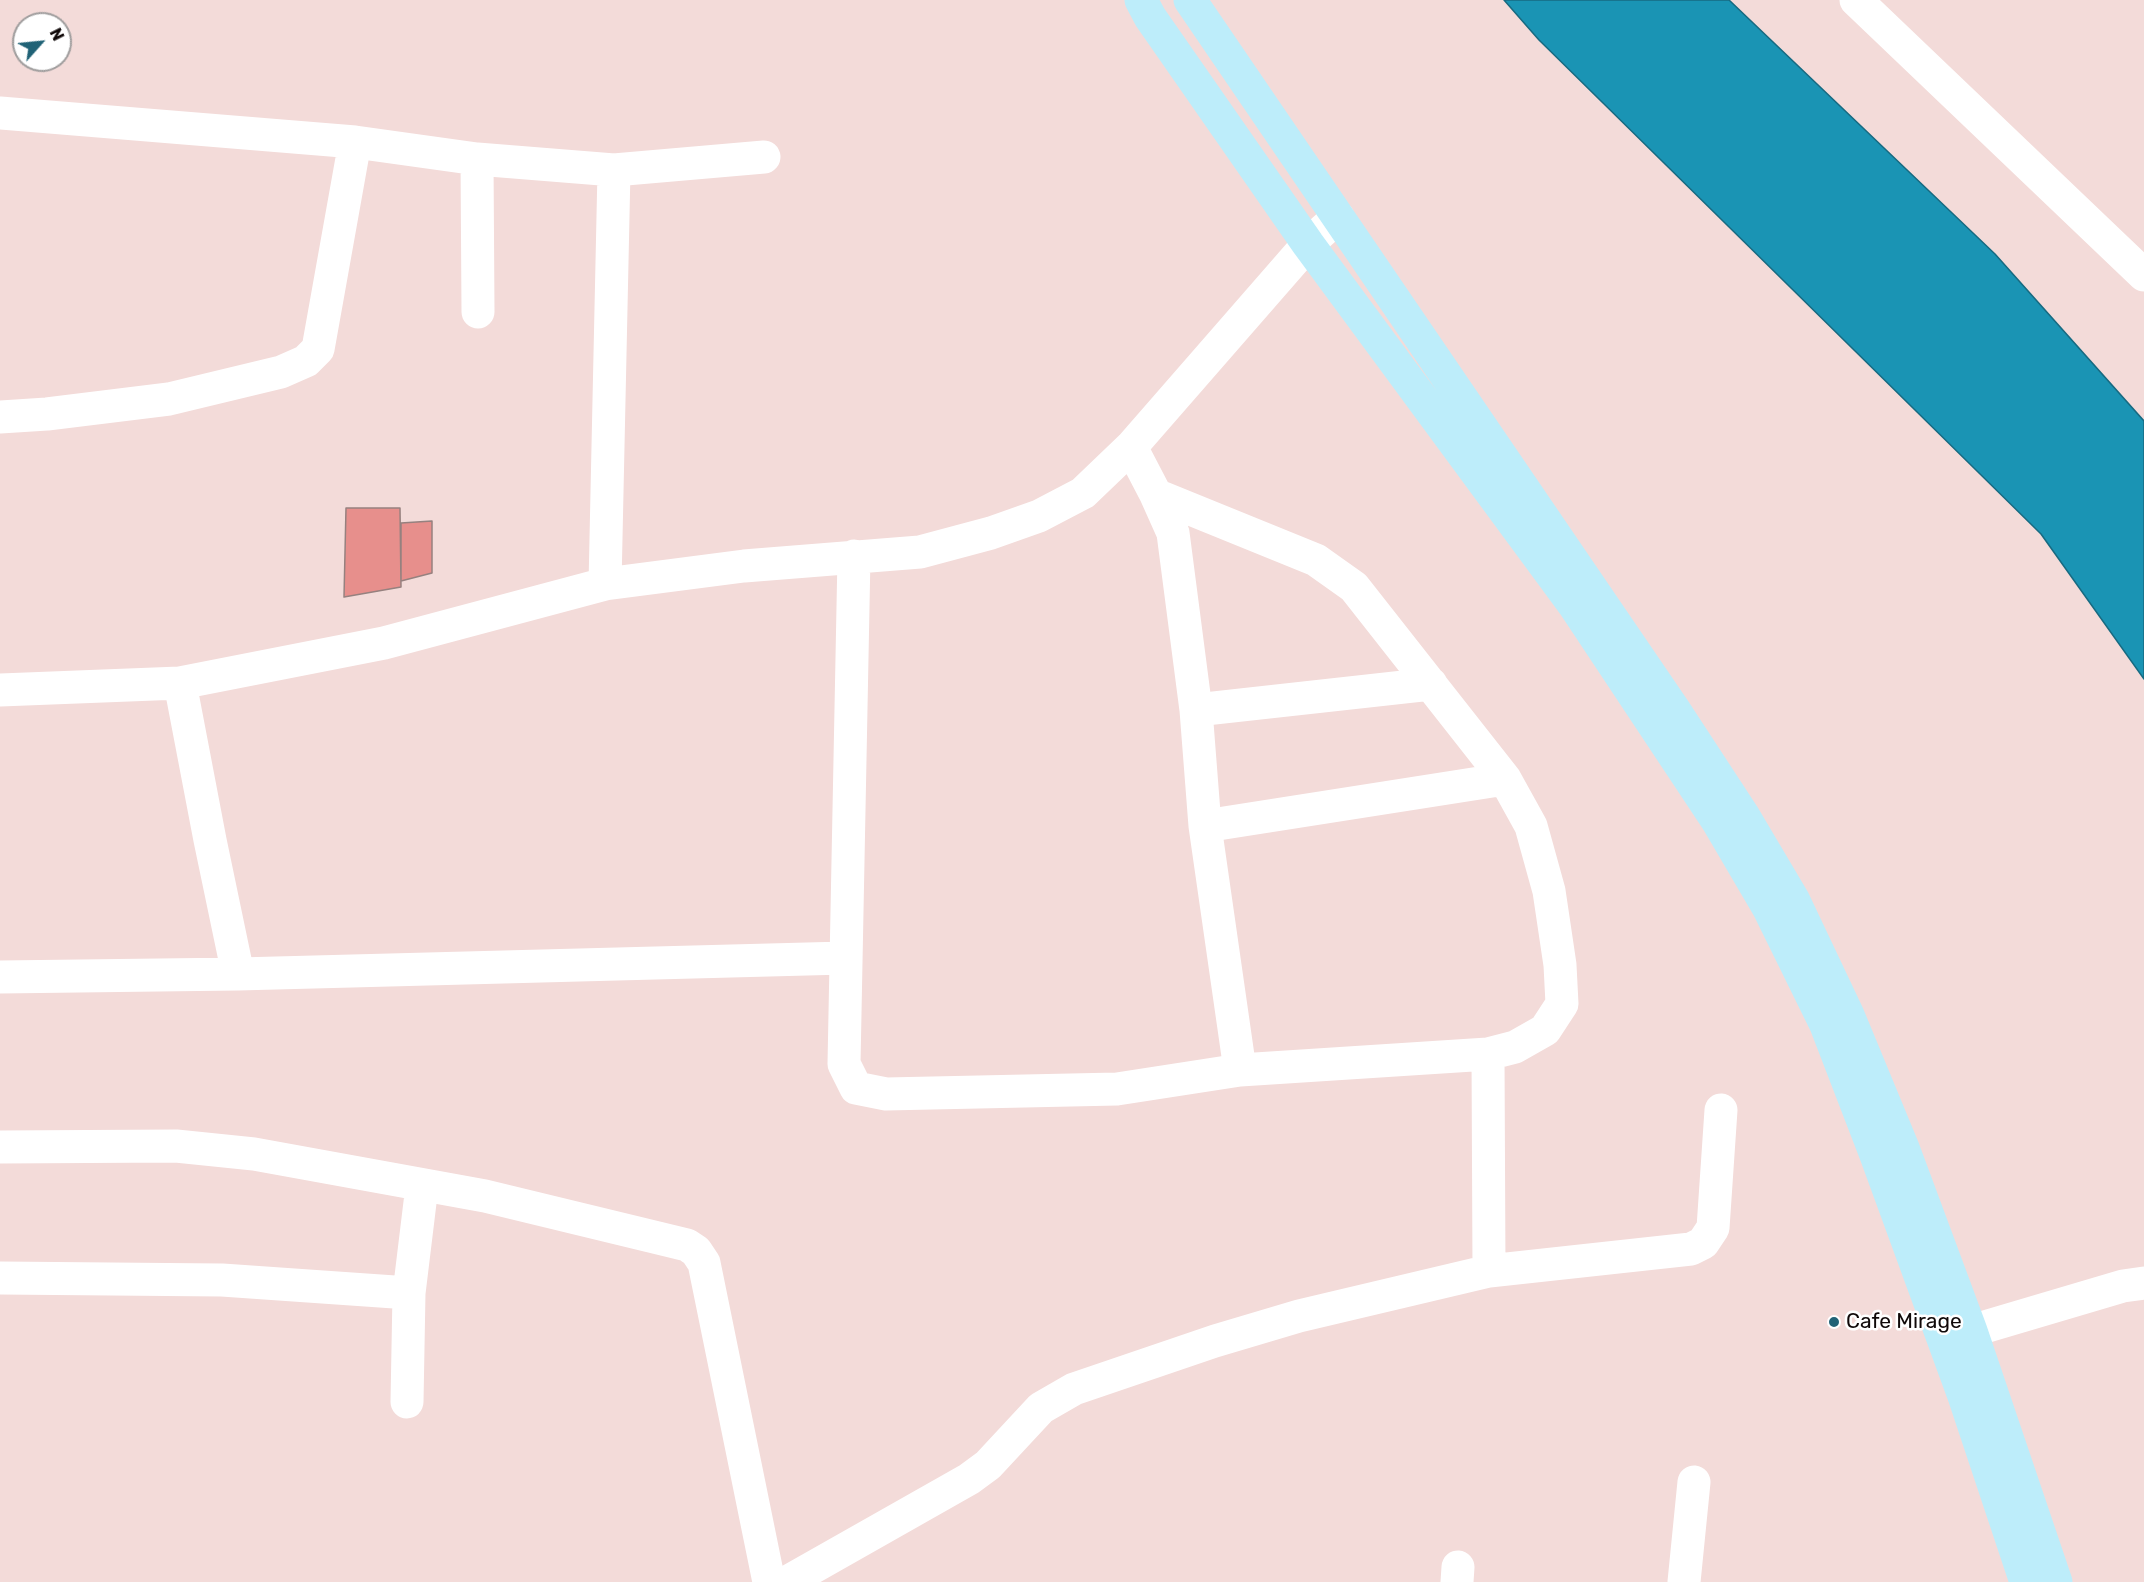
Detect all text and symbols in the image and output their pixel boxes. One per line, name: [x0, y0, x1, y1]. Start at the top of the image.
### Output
north arrow: [12, 12, 72, 72]
text: N: [46, 25, 68, 44]
place label: Cafe Mirage: [1846, 1309, 1962, 1335]
marker: Cafe Mirage: [1827, 1315, 1841, 1329]

